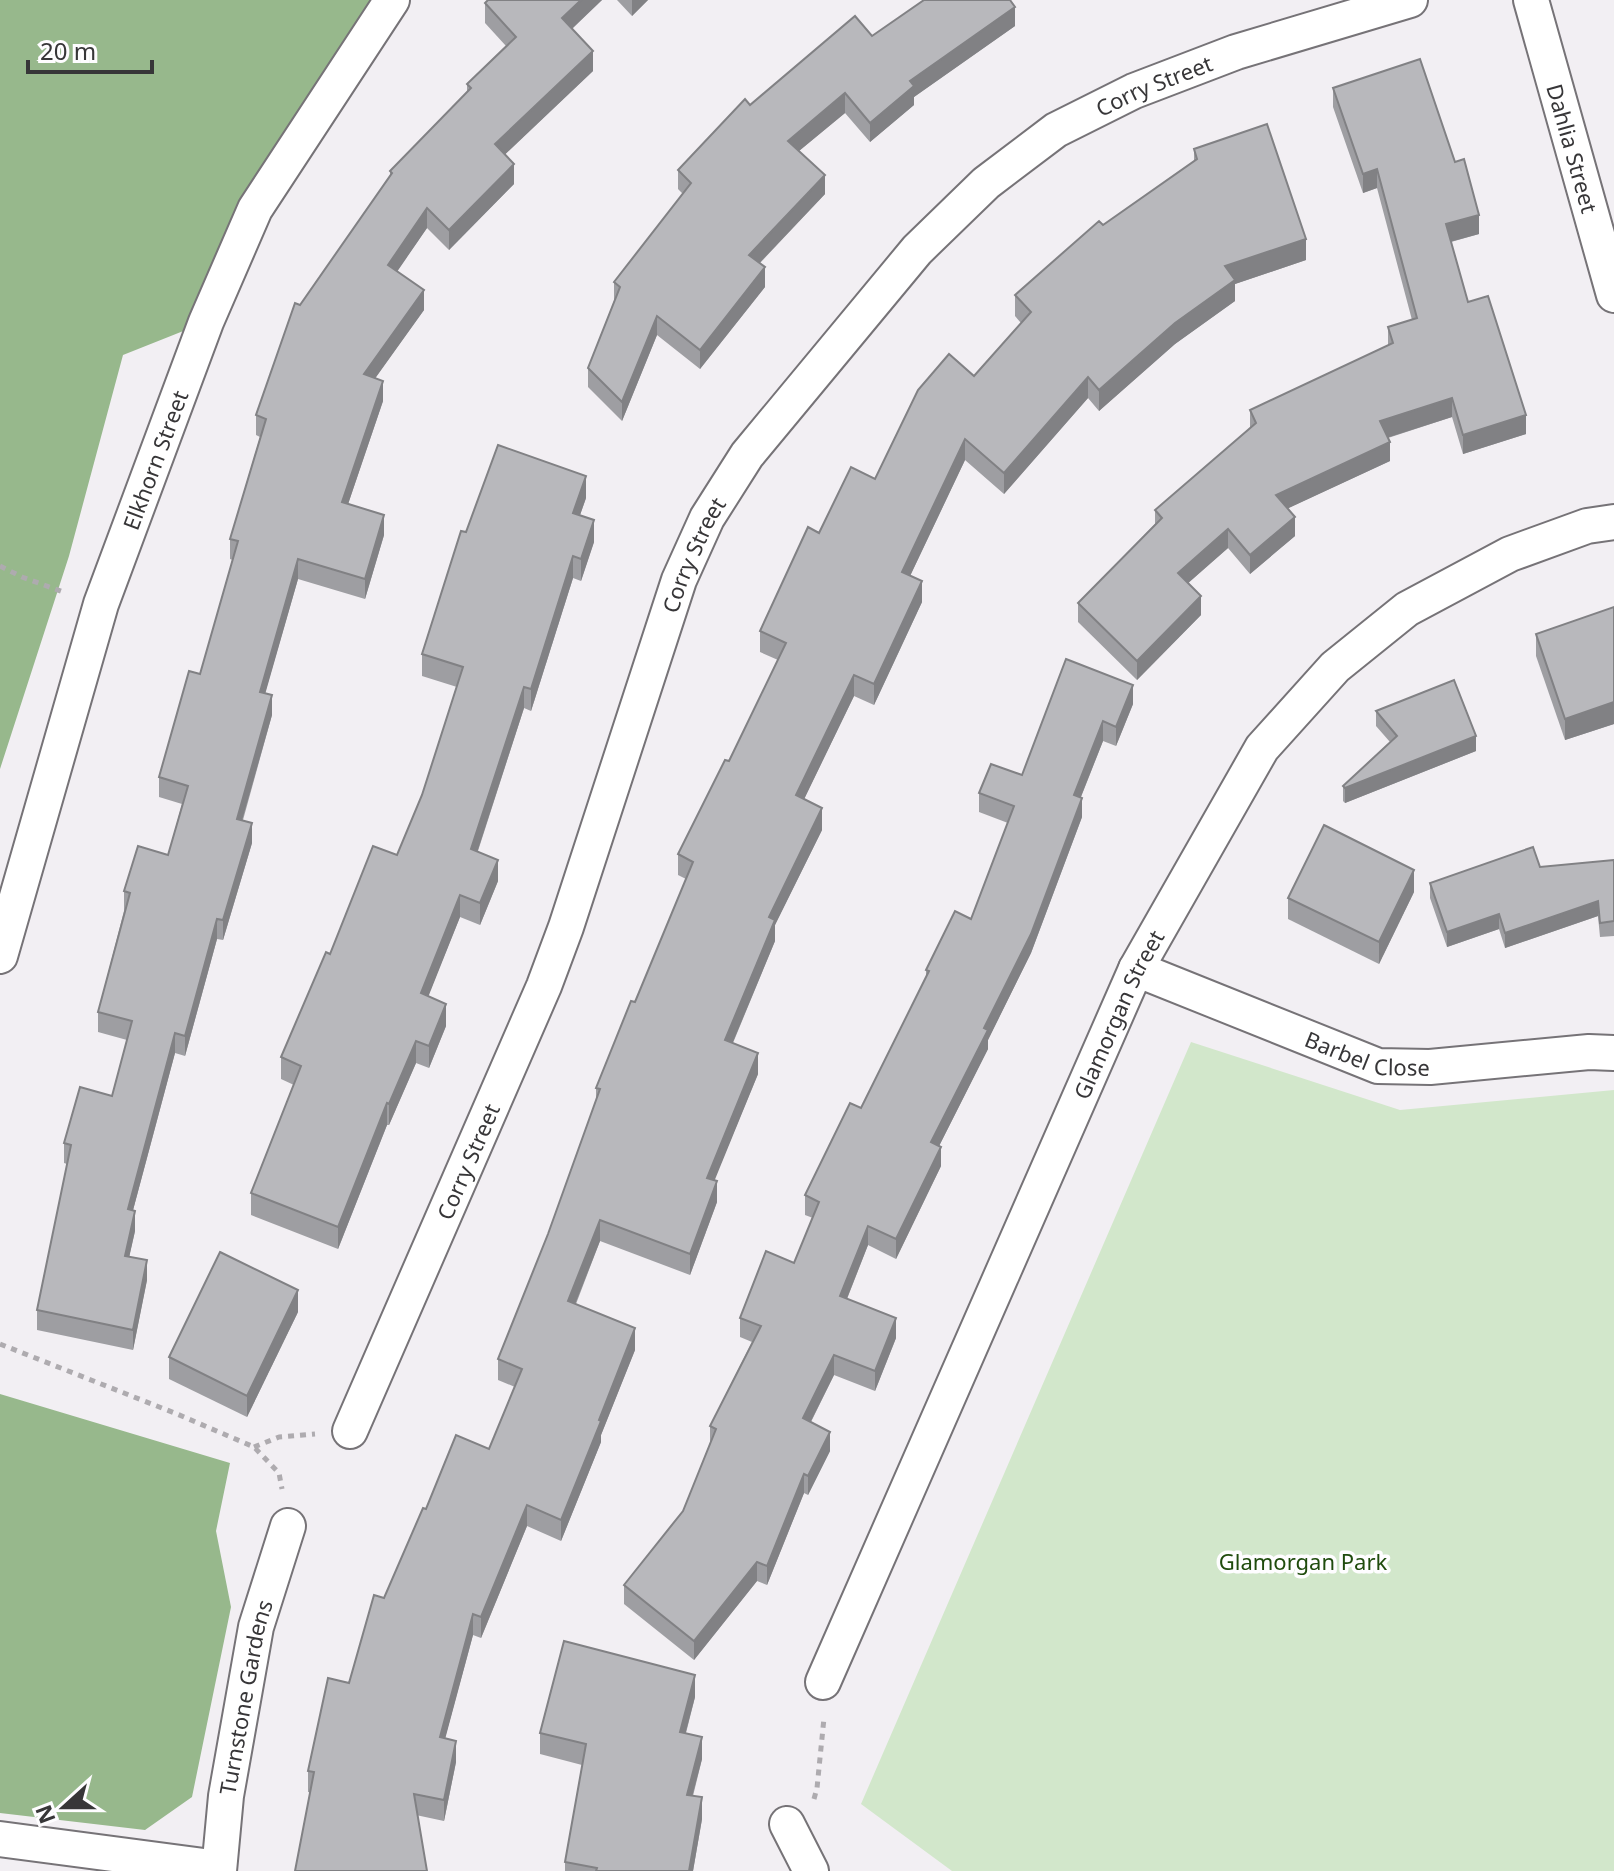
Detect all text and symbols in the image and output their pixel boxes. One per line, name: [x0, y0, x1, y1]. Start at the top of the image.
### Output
scale bar: [28, 24, 152, 74]
text: 20 m: [40, 34, 96, 67]
street label: Corry Street: [1090, 48, 1216, 123]
street label: Dahlia Street: [1540, 80, 1605, 216]
street label: Elkhorn Street: [115, 386, 194, 534]
street label: Corry Street: [654, 491, 732, 616]
street label: Glamorgan Street: [1066, 924, 1170, 1104]
street label: Barbel Close: [1301, 1023, 1430, 1082]
street label: Corry Street: [429, 1099, 506, 1224]
park label: Glamorgan Park: [1219, 1546, 1387, 1576]
street label: Turnstone Gardens: [212, 1596, 279, 1797]
north arrow: [24, 1767, 104, 1847]
text: N: [27, 1801, 62, 1828]

